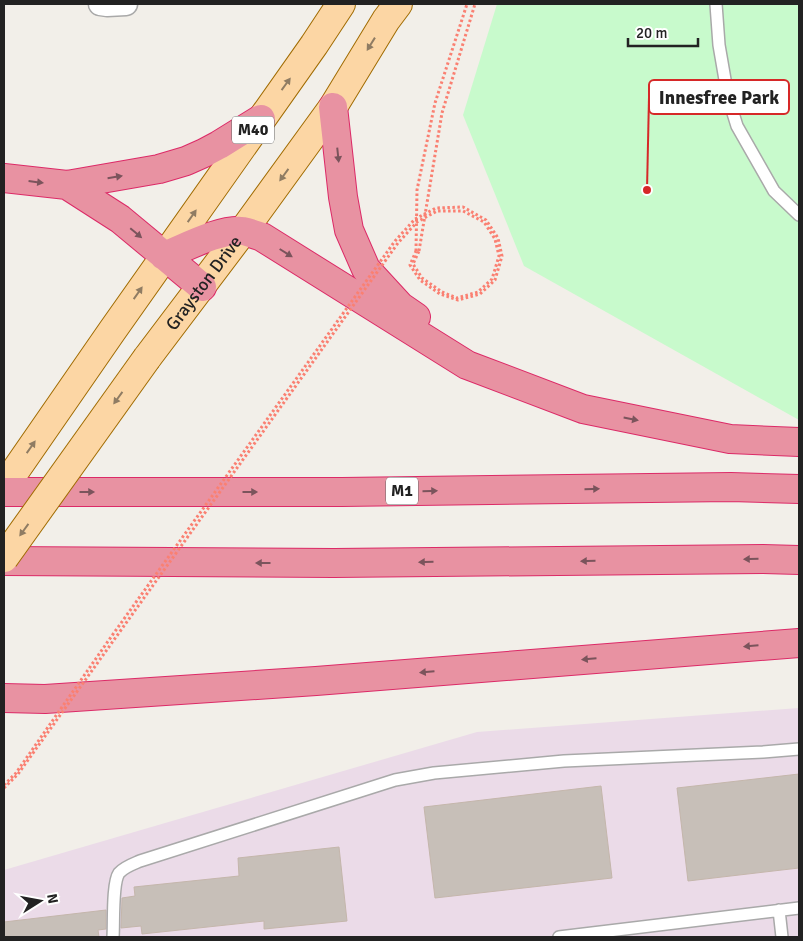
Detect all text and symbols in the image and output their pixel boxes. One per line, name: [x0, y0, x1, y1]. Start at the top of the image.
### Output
scale bar: [628, 15, 698, 47]
text: 20 m: [636, 24, 667, 42]
one-way arrow: [367, 38, 376, 51]
one-way arrow: [281, 77, 291, 90]
callout: Innesfree Park: [649, 80, 789, 114]
text: Innesfree Park: [659, 86, 779, 110]
road number: M40: [232, 116, 274, 144]
one-way arrow: [334, 148, 342, 164]
one-way arrow: [279, 168, 289, 182]
one-way arrow: [108, 173, 124, 181]
one-way arrow: [28, 178, 44, 186]
one-way arrow: [187, 209, 197, 223]
one-way arrow: [129, 227, 142, 238]
street label: Grayston Drive: [161, 231, 246, 335]
one-way arrow: [280, 248, 293, 257]
one-way arrow: [133, 286, 143, 300]
one-way arrow: [113, 391, 123, 405]
one-way arrow: [623, 415, 638, 423]
one-way arrow: [26, 440, 36, 454]
road number: M1: [386, 478, 418, 504]
one-way arrow: [585, 484, 601, 492]
one-way arrow: [422, 486, 438, 494]
one-way arrow: [80, 488, 96, 496]
one-way arrow: [242, 488, 258, 496]
one-way arrow: [19, 523, 29, 537]
one-way arrow: [742, 555, 758, 563]
one-way arrow: [580, 557, 596, 565]
one-way arrow: [417, 558, 433, 566]
one-way arrow: [255, 559, 271, 567]
one-way arrow: [742, 643, 758, 651]
one-way arrow: [580, 655, 596, 663]
one-way arrow: [418, 668, 434, 676]
north arrow: [15, 876, 65, 926]
text: N: [43, 892, 62, 905]

